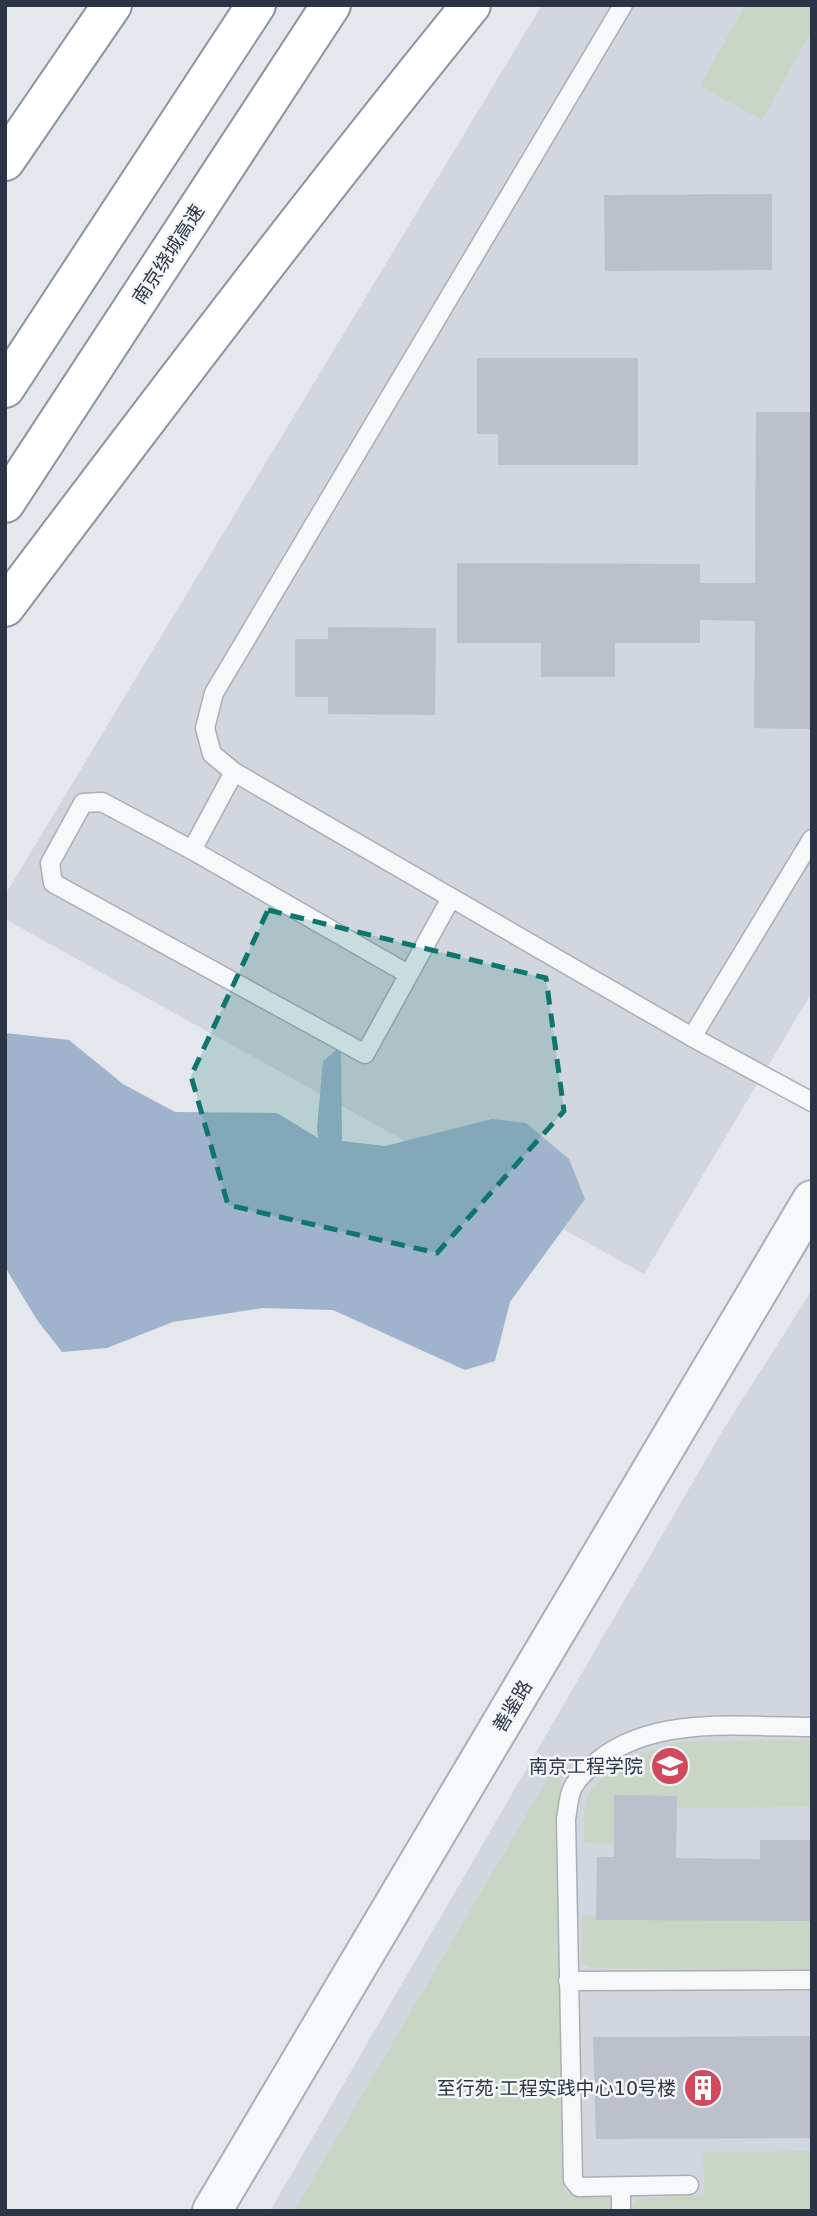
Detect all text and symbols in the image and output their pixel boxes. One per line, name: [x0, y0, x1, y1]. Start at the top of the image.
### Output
street label: 南京绕城高速: [128, 200, 208, 308]
street label: 善鉴路: [488, 1676, 536, 1736]
school or university icon: 南京工程学院: [649, 1745, 691, 1787]
place label: 南京工程学院: [529, 1755, 643, 1777]
building icon: 至行苑·工程实践中心10号楼: [682, 2067, 724, 2109]
place label: 至行苑·工程实践中心10号楼: [437, 2077, 676, 2099]

